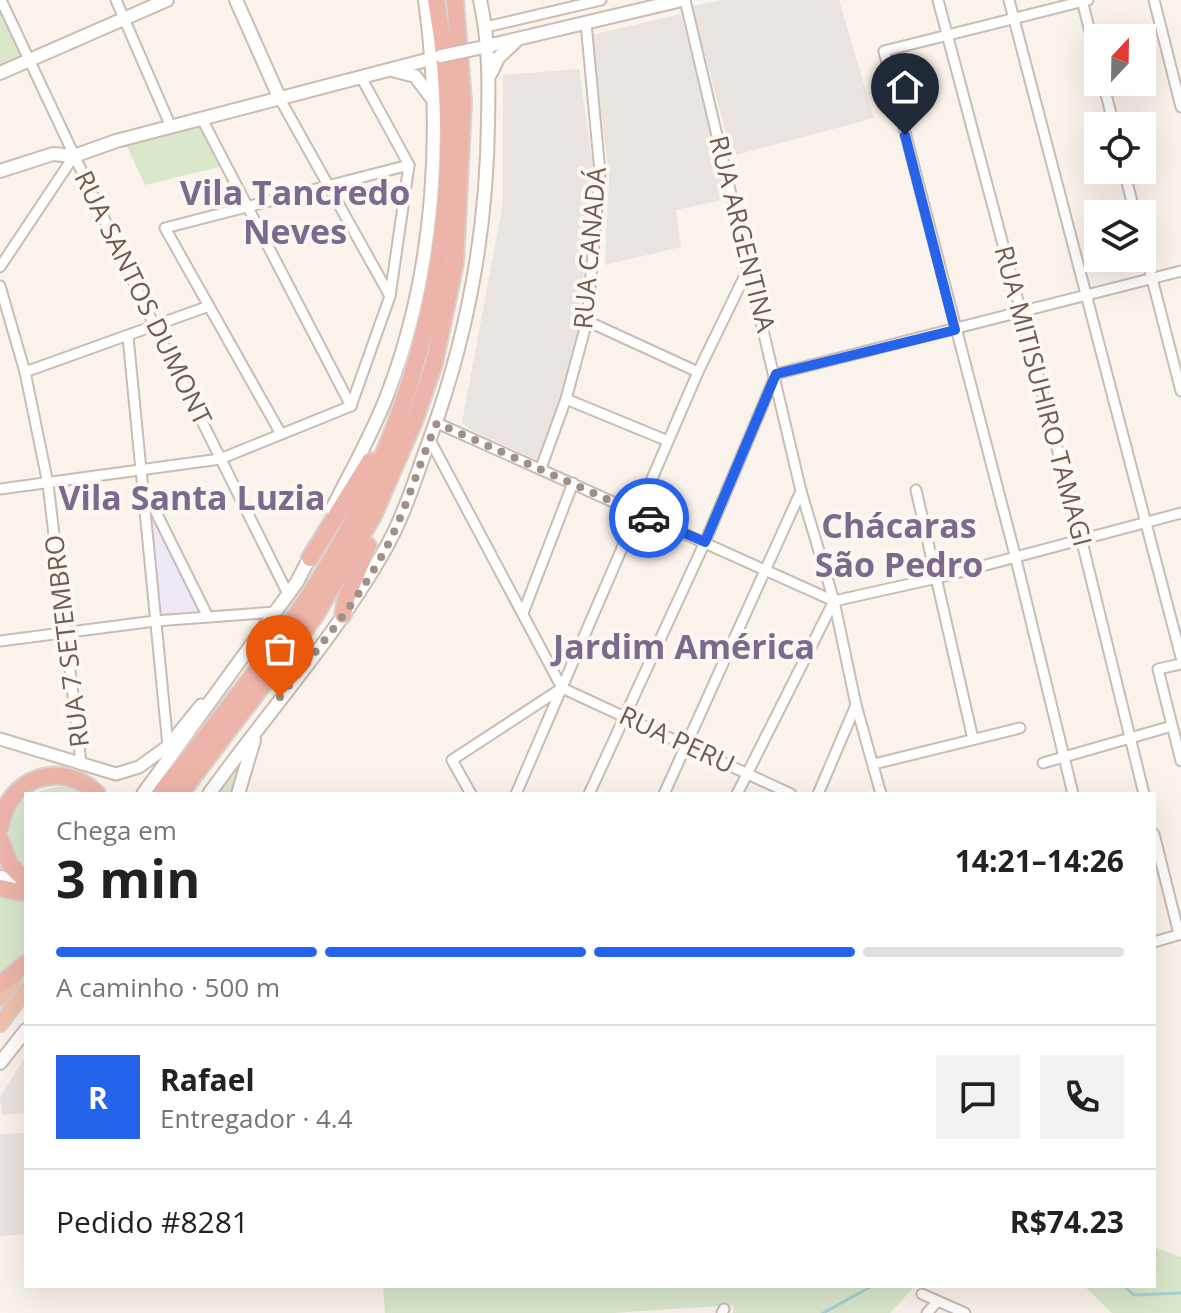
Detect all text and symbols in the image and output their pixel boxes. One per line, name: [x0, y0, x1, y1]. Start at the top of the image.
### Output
north arrow: [1084, 24, 1156, 96]
map controls: [1084, 24, 1156, 272]
pin: [871, 53, 939, 135]
icon: home: [883, 65, 927, 109]
button: locate: [1084, 112, 1156, 184]
street label: RUA ARGENTINA: [701, 132, 785, 336]
street label: RUA SANTOS DUMONT: [66, 164, 222, 432]
street label: RUA CANADÁ: [564, 165, 614, 330]
district label: Vila Tancredo Neves: [180, 169, 410, 254]
button: layers: [1084, 200, 1156, 272]
street label: RUA MITISUHIRO TAMAGI: [986, 241, 1101, 550]
district label: Vila Santa Luzia: [58, 474, 326, 520]
courier: [609, 478, 689, 558]
icon: car: [627, 496, 671, 540]
district label: Chácaras São Pedro: [815, 502, 983, 587]
street label: RUA 7 SETEMBRO: [35, 533, 97, 749]
pin: [246, 615, 314, 697]
district label: Jardim América: [550, 623, 815, 669]
icon: bag: [258, 627, 302, 671]
street label: RUA PERU: [614, 697, 741, 781]
text: Chega em: [56, 812, 177, 848]
text: 14:21–14:26: [955, 840, 1124, 881]
text: 3 min: [56, 842, 200, 913]
text: A caminho · 500 m: [56, 969, 280, 1005]
button: chat: [936, 1055, 1020, 1139]
button: phone: [1040, 1055, 1124, 1139]
text: Rafael: [160, 1059, 255, 1100]
text: R: [88, 1077, 108, 1118]
text: Entregador · 4.4: [160, 1100, 353, 1136]
text: Pedido #8281: [56, 1201, 249, 1242]
text: R$74.23: [1010, 1201, 1124, 1242]

